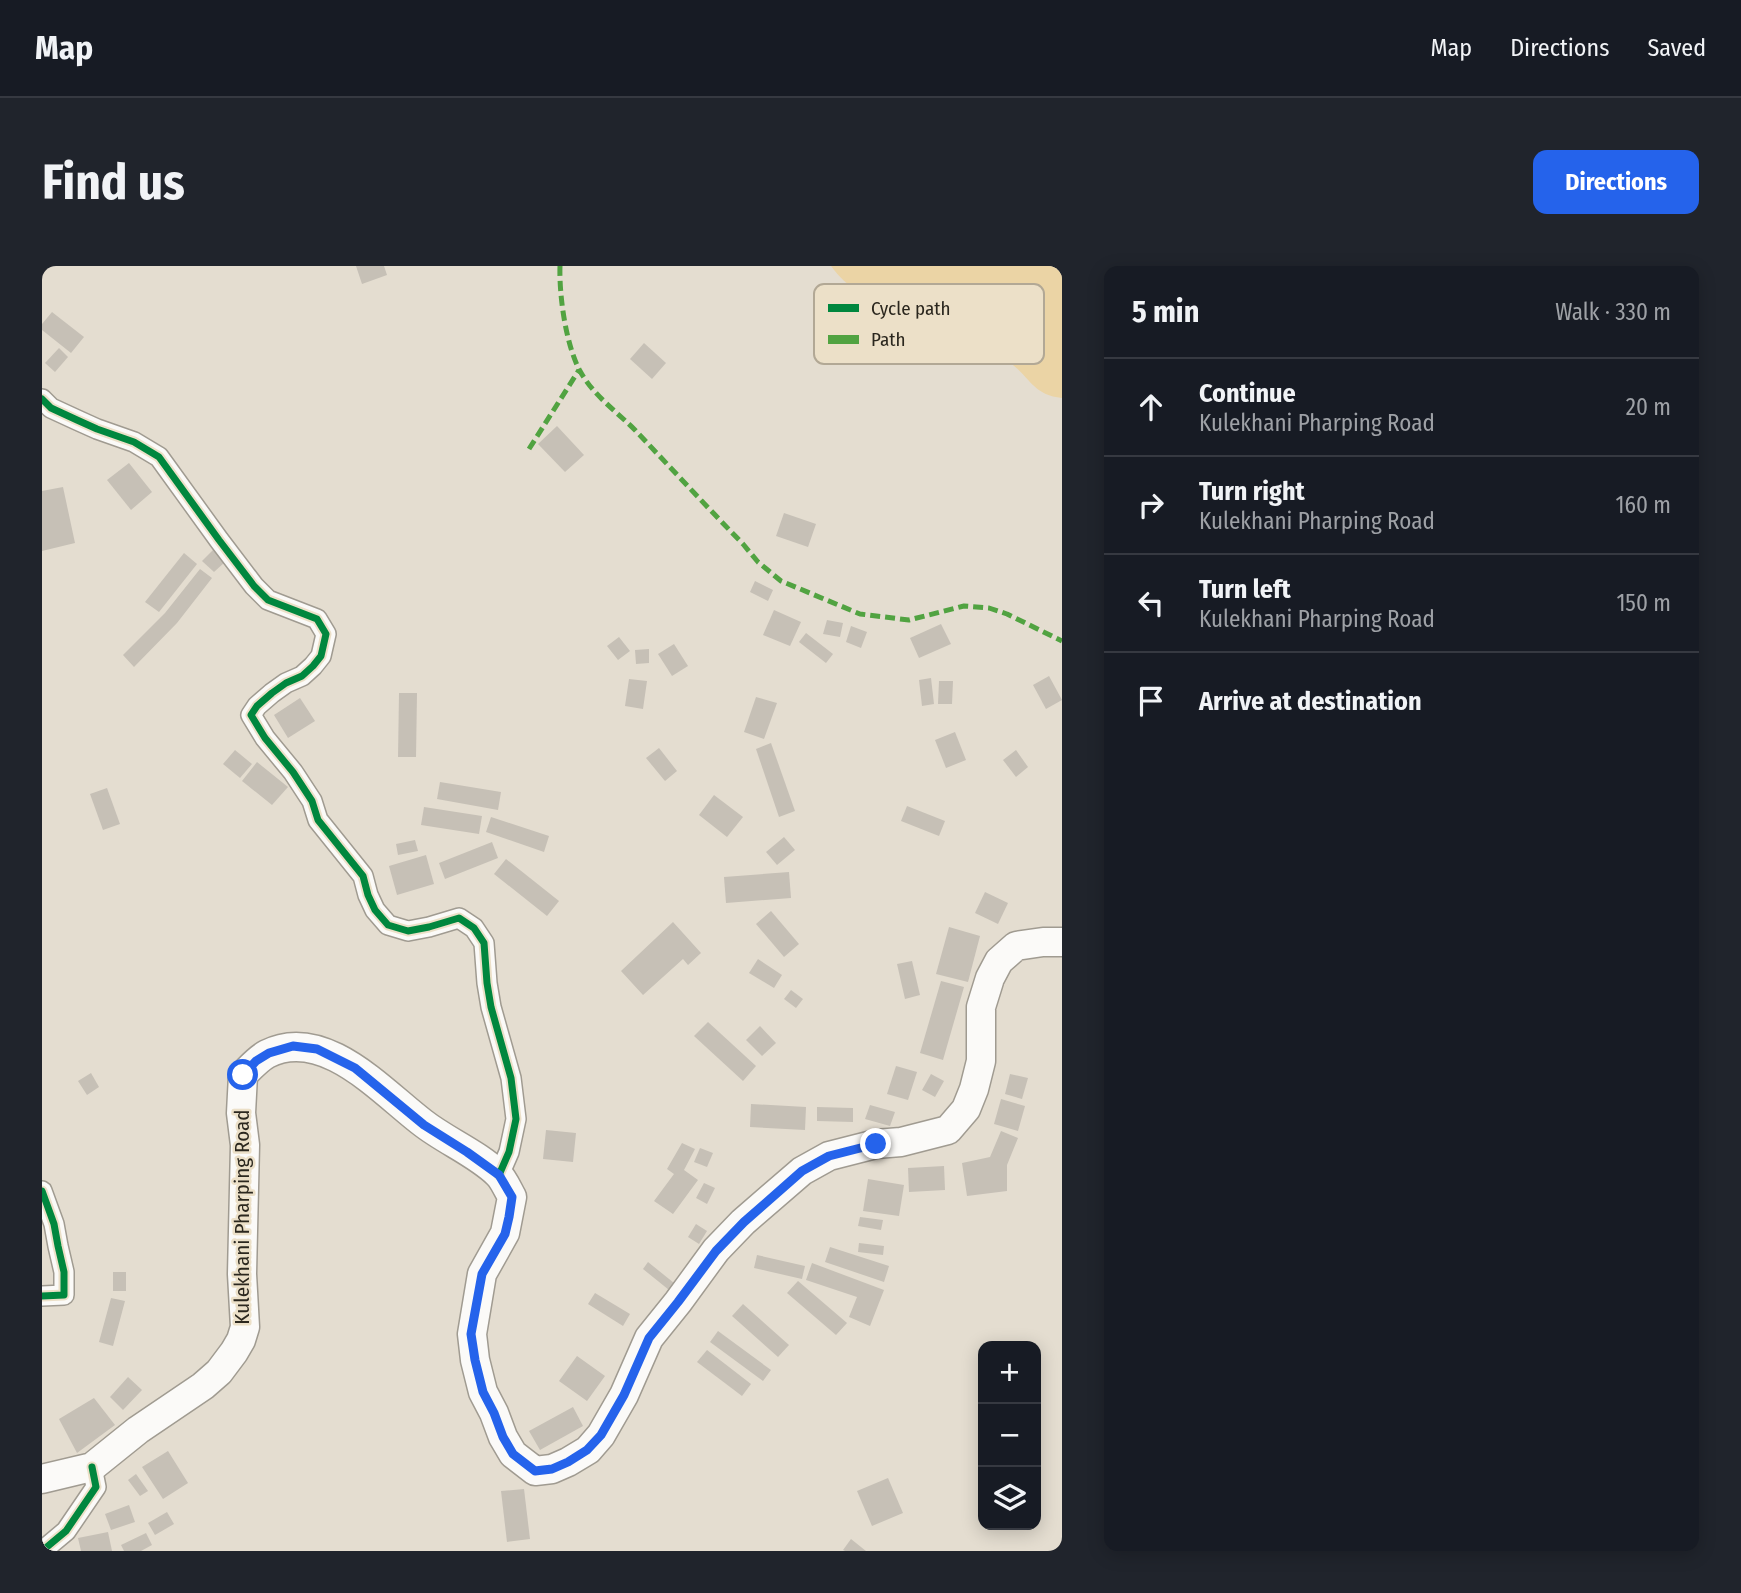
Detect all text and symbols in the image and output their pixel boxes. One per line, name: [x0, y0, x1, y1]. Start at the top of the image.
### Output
text: Map: [35, 28, 93, 68]
text: Map: [1431, 34, 1472, 62]
text: Directions: [1510, 34, 1609, 62]
text: Saved: [1647, 34, 1706, 62]
button: Directions: [1533, 150, 1699, 214]
text: Find us: [42, 153, 185, 212]
legend: [814, 284, 1044, 364]
text: 5 min: [1132, 294, 1199, 330]
text: Cycle path: [871, 297, 950, 320]
text: Walk · 330 m: [1555, 298, 1671, 326]
text: Path: [871, 328, 906, 351]
text: Continue: [1199, 378, 1296, 409]
icon: ahead: [1132, 388, 1170, 426]
text: 20 m: [1626, 393, 1671, 421]
text: Kulekhani Pharping Road: [1199, 409, 1435, 437]
text: Turn right: [1199, 476, 1305, 507]
icon: right: [1132, 486, 1170, 524]
text: 160 m: [1616, 491, 1671, 519]
text: Kulekhani Pharping Road: [1199, 507, 1435, 535]
text: Turn left: [1199, 574, 1291, 605]
icon: left: [1132, 584, 1170, 622]
text: 150 m: [1616, 589, 1671, 617]
text: Kulekhani Pharping Road: [1199, 605, 1435, 633]
icon: arrive: [1132, 682, 1170, 720]
text: Arrive at destination: [1199, 686, 1422, 717]
route start: [227, 1059, 258, 1090]
street label: Kulekhani Pharping Road: [229, 1109, 255, 1325]
route end: [860, 1128, 891, 1159]
map controls: [978, 1341, 1041, 1530]
button: +: [978, 1341, 1041, 1404]
button: −: [978, 1404, 1041, 1467]
button: layers: [978, 1467, 1041, 1530]

